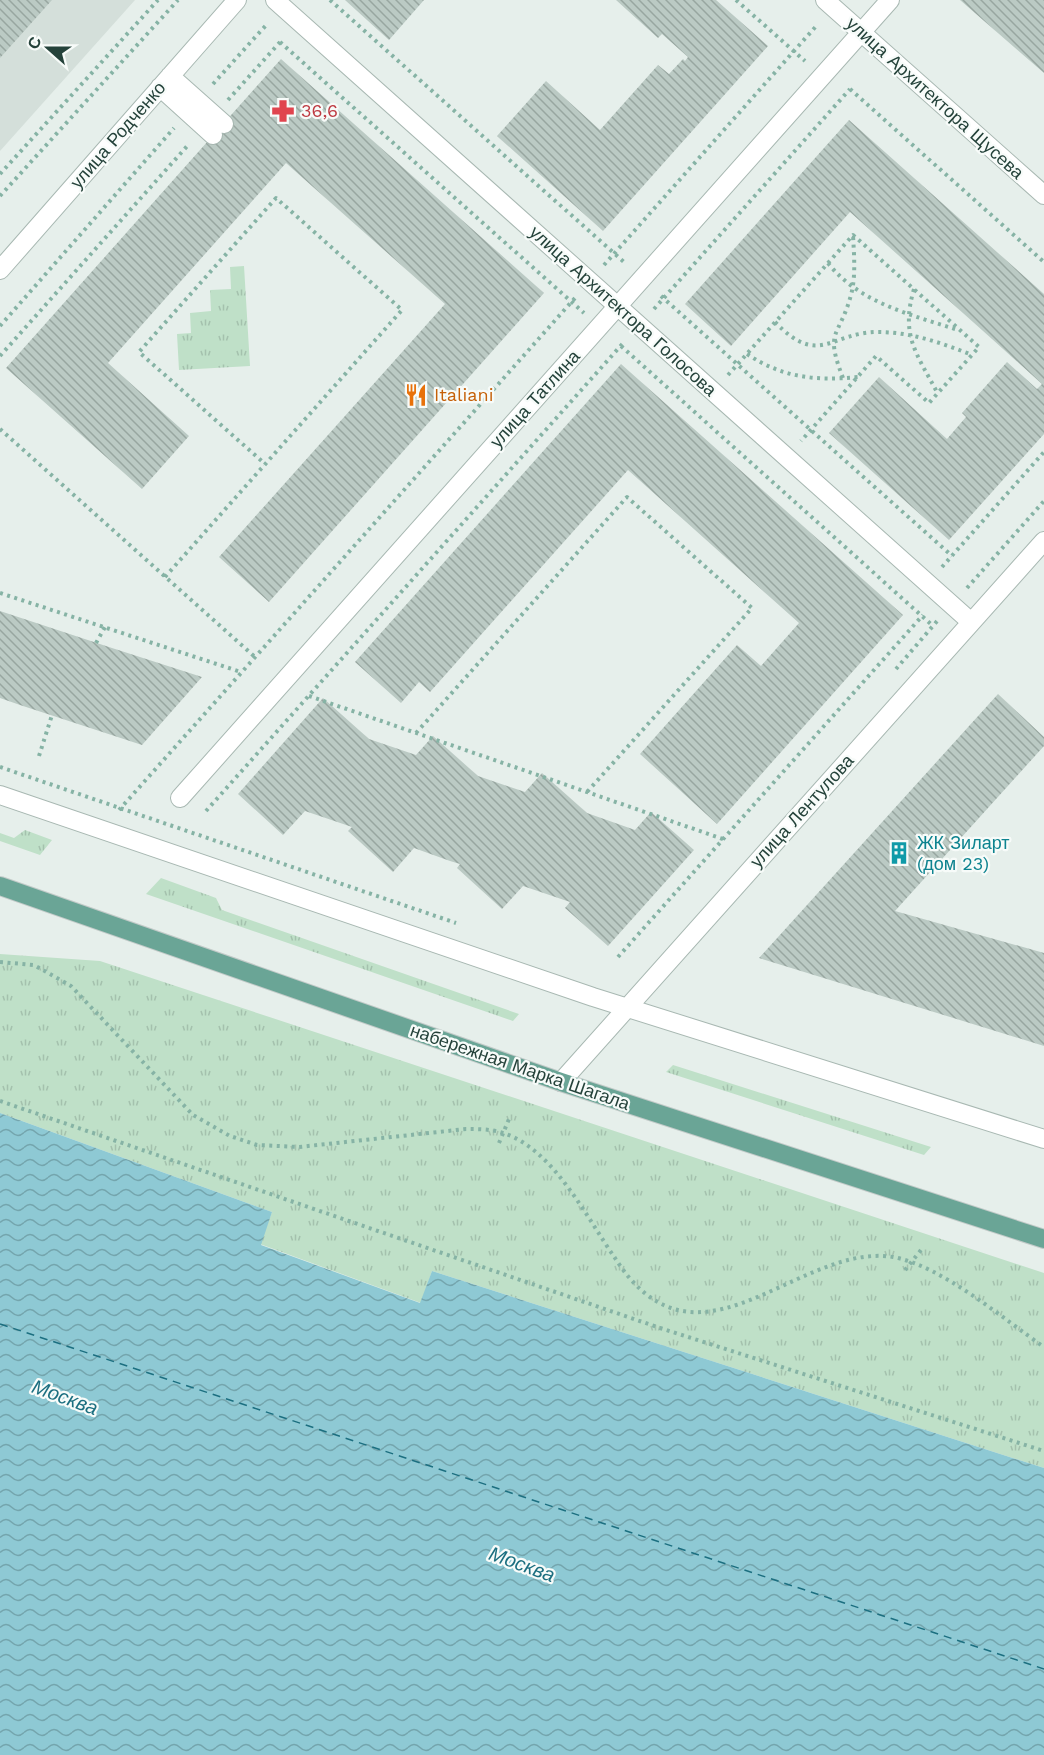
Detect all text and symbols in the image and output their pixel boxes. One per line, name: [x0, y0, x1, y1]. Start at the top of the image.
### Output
street label: улица Архитектора Щусева: [842, 12, 1029, 183]
north arrow: [18, 18, 78, 78]
text: С: [24, 34, 46, 52]
street label: улица Родченко: [66, 77, 170, 192]
pharmacy icon: 36,6: [270, 98, 296, 124]
place label: 36,6: [301, 100, 338, 121]
street label: улица Архитектора Голосова: [526, 221, 722, 401]
street label: улица Татлина: [485, 345, 585, 452]
restaurant icon: Italiani: [403, 382, 429, 408]
place label: Italiani: [434, 384, 493, 405]
street label: улица Лентулова: [745, 749, 858, 871]
place label: ЖК Зиларт (дом 23): [917, 832, 1010, 874]
building icon: ЖК Зиларт (дом 23): [886, 840, 912, 866]
street label: набережная Марка Шагала: [408, 1019, 634, 1114]
water label: Москва: [29, 1374, 101, 1420]
water label: Москва: [486, 1541, 558, 1587]

